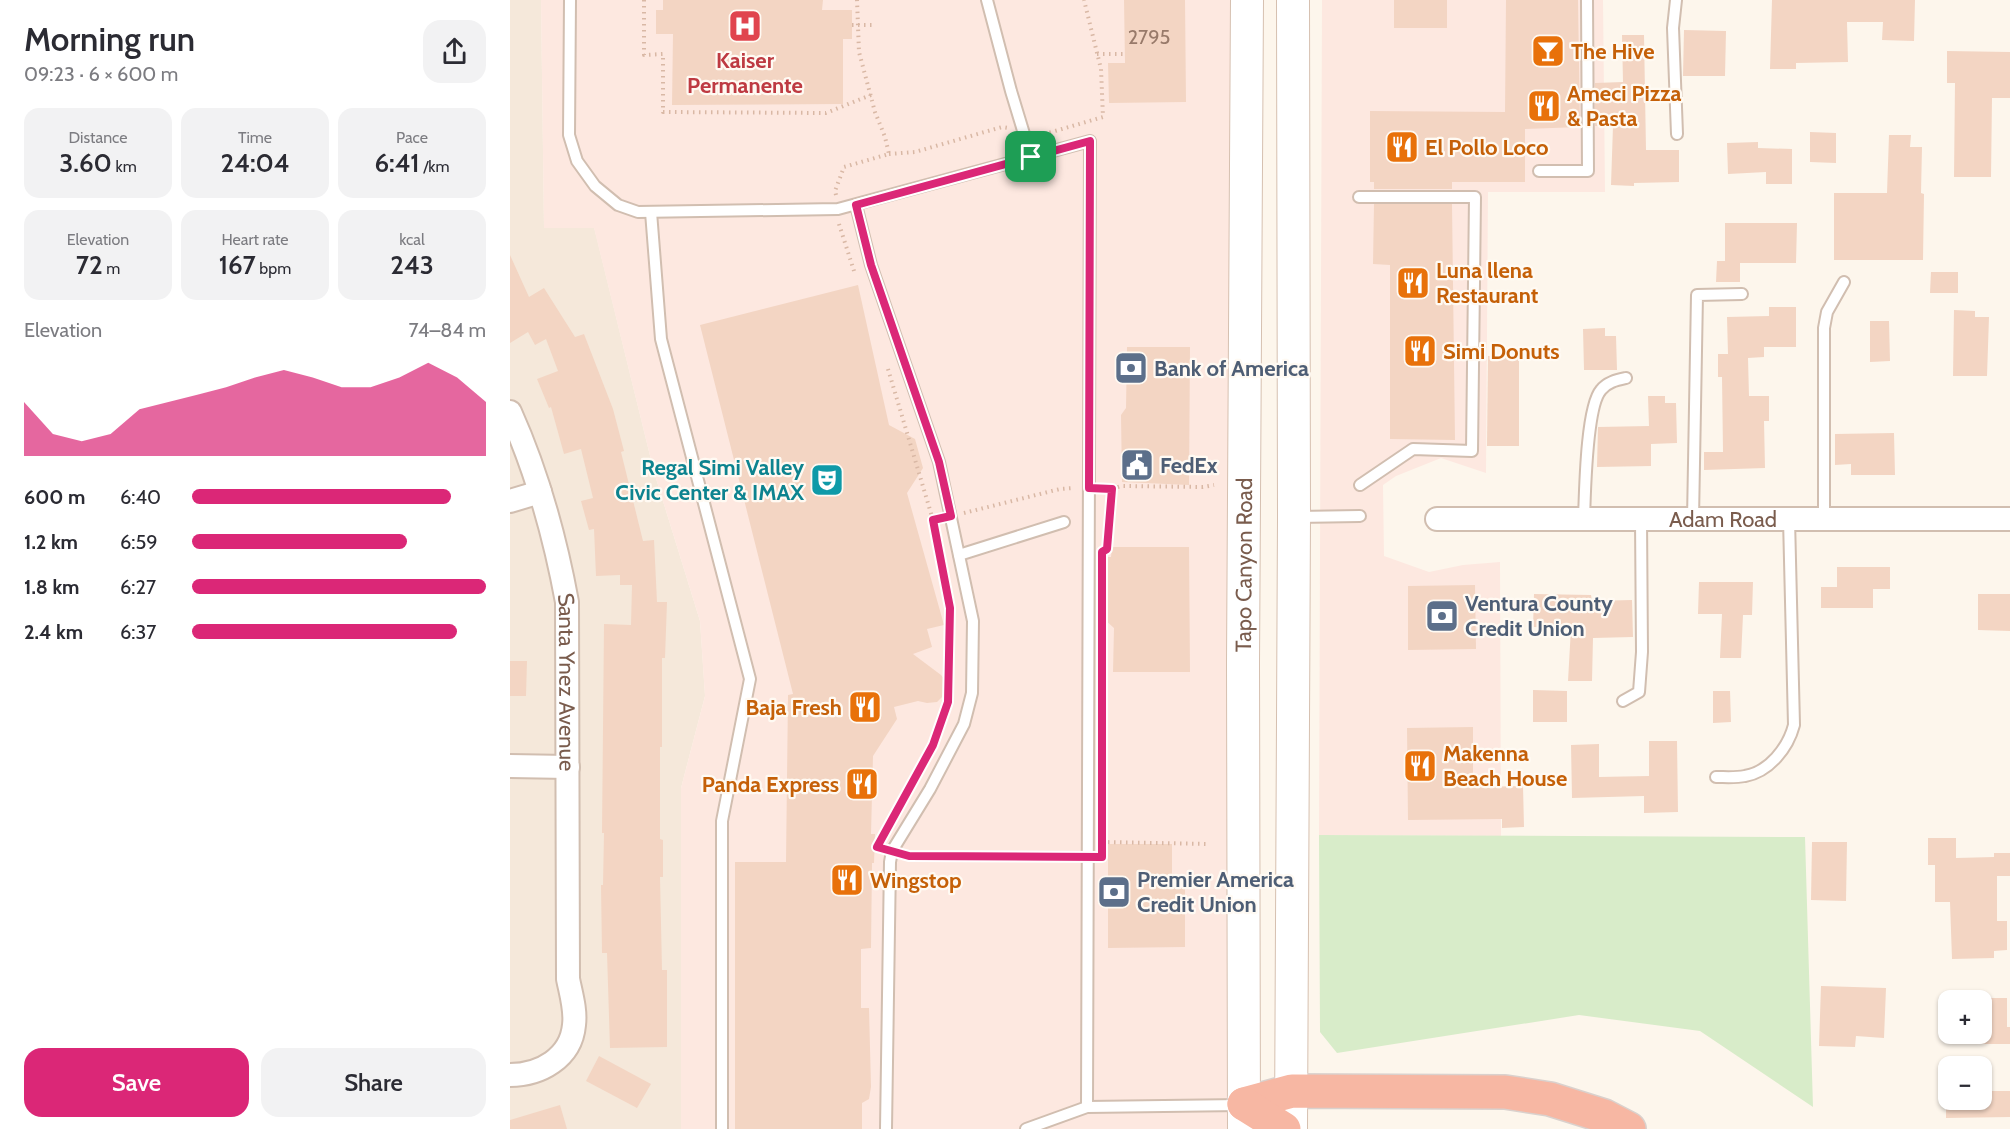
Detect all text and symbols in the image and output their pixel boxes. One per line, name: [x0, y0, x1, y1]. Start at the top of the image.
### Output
hospital icon: Kaiser Permanente: [727, 8, 763, 44]
text: Morning run: [24, 19, 195, 59]
button: share: [423, 20, 486, 83]
house number: 2795: [1128, 25, 1170, 49]
bar icon: The Hive: [1530, 33, 1566, 69]
place label: The Hive: [1571, 38, 1655, 65]
place label: Kaiser Permanente: [687, 47, 803, 99]
text: 09:23 · 6 × 600 m: [24, 62, 178, 86]
place label: Ameci Pizza & Pasta: [1567, 80, 1681, 132]
restaurant icon: Ameci Pizza & Pasta: [1526, 88, 1562, 124]
text: Distance: [69, 128, 127, 147]
text: Time: [238, 128, 272, 147]
text: Pace: [396, 128, 428, 147]
restaurant icon: El Pollo Loco: [1384, 129, 1420, 165]
pin: [1005, 131, 1056, 182]
place label: El Pollo Loco: [1425, 134, 1548, 161]
icon: arrive: [1014, 140, 1047, 173]
text: 3.60: [59, 147, 112, 179]
text: 24:04: [220, 147, 290, 179]
text: 6:41: [374, 147, 420, 179]
text: km: [112, 157, 137, 176]
text: /km: [420, 157, 450, 176]
text: Elevation: [67, 230, 129, 249]
text: Heart rate: [222, 230, 288, 249]
text: kcal: [399, 230, 425, 249]
text: 72: [76, 249, 103, 281]
text: 167: [219, 249, 256, 281]
text: 243: [390, 249, 434, 281]
place label: Luna llena Restaurant: [1436, 257, 1539, 309]
text: m: [103, 259, 120, 278]
text: bpm: [256, 259, 291, 278]
restaurant icon: Luna llena Restaurant: [1395, 265, 1431, 301]
text: Elevation: [24, 318, 102, 342]
text: 74–84 m: [408, 318, 486, 342]
restaurant icon: Simi Donuts: [1402, 333, 1438, 369]
place label: Simi Donuts: [1443, 338, 1560, 365]
bank icon: Bank of America: [1113, 350, 1149, 386]
place label: Bank of America: [1154, 355, 1309, 382]
public building icon: FedEx: [1119, 447, 1155, 483]
place label: FedEx: [1160, 452, 1218, 479]
place label: Regal Simi Valley Civic Center & IMAX: [615, 454, 804, 506]
theatre icon: Regal Simi Valley Civic Center & IMAX: [809, 462, 845, 498]
street label: Tapo Canyon Road: [1230, 478, 1258, 652]
text: 600 m: [24, 485, 85, 509]
text: 6:40: [120, 485, 161, 509]
street label: Adam Road: [1669, 506, 1777, 533]
text: 1.2 km: [24, 530, 78, 554]
text: 6:59: [120, 530, 158, 554]
text: 1.8 km: [24, 575, 79, 599]
text: 6:27: [120, 575, 156, 599]
place label: Ventura County Credit Union: [1465, 590, 1613, 642]
street label: Santa Ynez Avenue: [552, 591, 581, 771]
bank icon: Ventura County Credit Union: [1424, 598, 1460, 634]
text: 2.4 km: [24, 620, 83, 644]
text: 6:37: [120, 620, 156, 644]
restaurant icon: Baja Fresh: [847, 689, 883, 725]
place label: Baja Fresh: [746, 694, 842, 721]
place label: Makenna Beach House: [1443, 740, 1567, 792]
restaurant icon: Makenna Beach House: [1402, 748, 1438, 784]
restaurant icon: Panda Express: [844, 766, 880, 802]
place label: Panda Express: [702, 771, 839, 798]
restaurant icon: Wingstop: [829, 862, 865, 898]
place label: Premier America Credit Union: [1137, 866, 1294, 918]
place label: Wingstop: [870, 867, 962, 894]
bank icon: Premier America Credit Union: [1096, 874, 1132, 910]
map controls: [1938, 990, 1992, 1110]
button: +: [1938, 990, 1992, 1044]
button: Save: [24, 1048, 249, 1117]
button: Share: [261, 1048, 486, 1117]
button: −: [1938, 1056, 1992, 1110]

